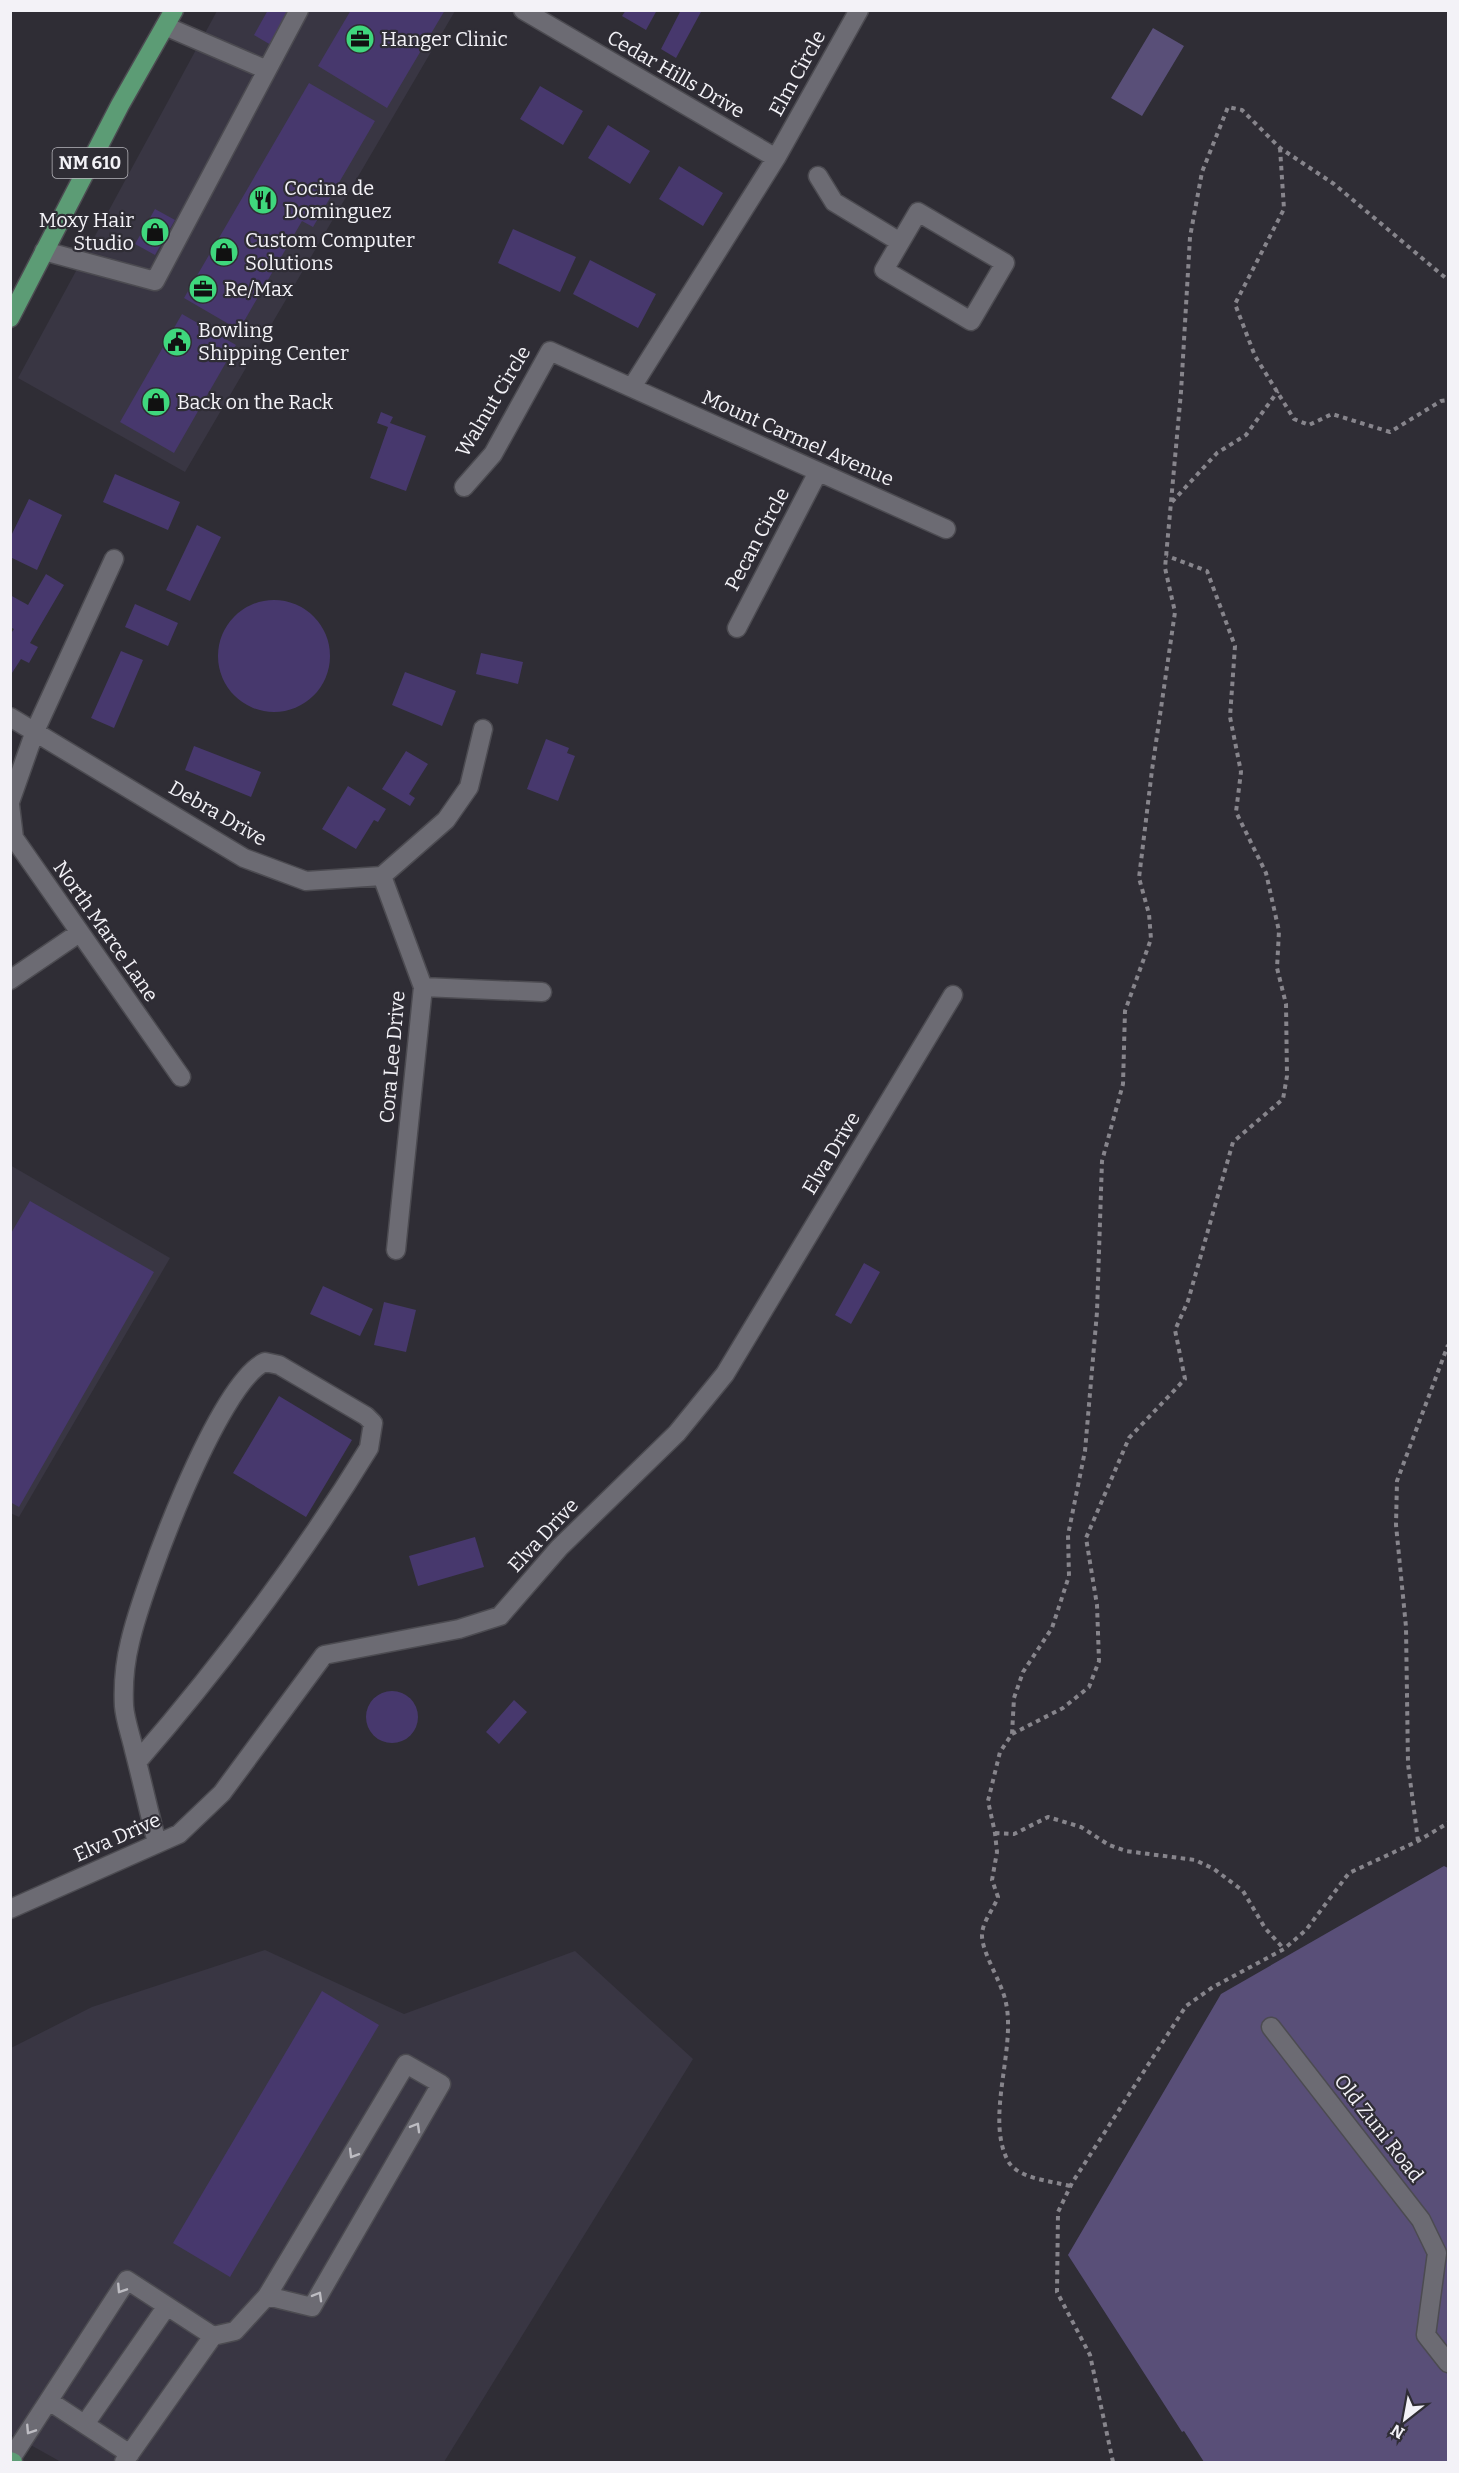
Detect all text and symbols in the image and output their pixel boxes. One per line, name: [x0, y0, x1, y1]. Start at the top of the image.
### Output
office icon: Hanger Clinic: [344, 23, 376, 55]
street label: Cedar Hills Drive: [603, 25, 749, 123]
street label: Elm Circle: [764, 26, 830, 120]
place label: Hanger Clinic: [381, 27, 508, 51]
road number: NM 610: [52, 148, 128, 178]
place label: Cocina de Dominguez: [284, 176, 392, 223]
restaurant icon: Cocina de Dominguez: [247, 184, 279, 216]
place label: Moxy Hair Studio: [39, 208, 134, 255]
shop icon: Moxy Hair Studio: [139, 216, 171, 248]
place label: Custom Computer Solutions: [245, 228, 415, 275]
shop icon: Custom Computer Solutions: [208, 236, 240, 268]
office icon: Re/Max: [187, 273, 219, 305]
place label: Re/Max: [224, 277, 293, 301]
place label: Bowling Shipping Center: [198, 318, 349, 365]
public building icon: Bowling Shipping Center: [161, 326, 193, 358]
street label: Walnut Circle: [451, 341, 535, 461]
street label: Mount Carmel Avenue: [698, 385, 898, 491]
shop icon: Back on the Rack: [140, 386, 172, 418]
place label: Back on the Rack: [177, 390, 334, 414]
street label: Pecan Circle: [720, 483, 794, 595]
street label: Debra Drive: [165, 775, 271, 851]
street label: North Marce Lane: [48, 856, 164, 1006]
street label: Cora Lee Drive: [374, 990, 410, 1124]
street label: Elva Drive: [797, 1107, 865, 1199]
street label: Elva Drive: [503, 1493, 583, 1577]
street label: Elva Drive: [70, 1807, 164, 1867]
street label: Old Zuni Road: [1329, 2069, 1429, 2187]
one-way arrow: [409, 2123, 420, 2133]
one-way arrow: [348, 2148, 360, 2158]
one-way arrow: [117, 2283, 129, 2293]
one-way arrow: [311, 2292, 323, 2302]
north arrow: [1375, 2389, 1435, 2449]
text: N: [1387, 2420, 1408, 2443]
one-way arrow: [26, 2423, 37, 2434]

